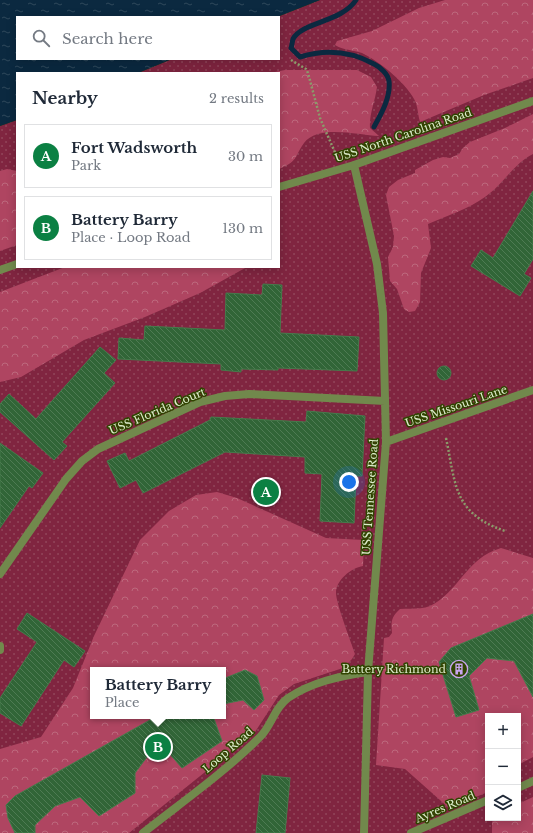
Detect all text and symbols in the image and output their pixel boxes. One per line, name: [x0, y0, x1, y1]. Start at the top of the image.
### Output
search box: [16, 16, 280, 60]
icon: search: [30, 27, 52, 49]
text: Search here: [62, 29, 153, 48]
text: Nearby: [32, 88, 98, 109]
text: 2 results: [209, 90, 264, 107]
street label: USS North Carolina Road: [333, 105, 474, 165]
text: Fort Wadsworth: [71, 138, 197, 157]
text: A: [41, 148, 51, 165]
text: 30 m: [228, 148, 263, 165]
text: Park: [71, 157, 101, 174]
text: Battery Barry: [71, 210, 178, 229]
text: B: [41, 220, 51, 237]
text: 130 m: [222, 220, 263, 237]
text: Place · Loop Road: [71, 229, 191, 246]
street label: USS Missouri Lane: [403, 382, 509, 430]
street label: USS Florida Court: [107, 384, 208, 438]
street label: USS Tennessee Road: [359, 438, 381, 556]
your location: [339, 472, 359, 492]
pin: A: [253, 477, 279, 507]
building icon: Battery Richmond: [449, 659, 469, 679]
place label: Battery Richmond: [342, 662, 447, 676]
popup: [90, 667, 226, 719]
text: Battery Barry: [105, 675, 211, 694]
text: Place: [105, 694, 139, 711]
map controls: [485, 713, 521, 821]
button: +: [485, 713, 521, 749]
street label: Loop Road: [200, 724, 257, 776]
pin: B: [145, 732, 171, 762]
button: −: [485, 749, 521, 785]
button: layers: [485, 785, 521, 821]
street label: Ayres Road: [412, 788, 478, 826]

